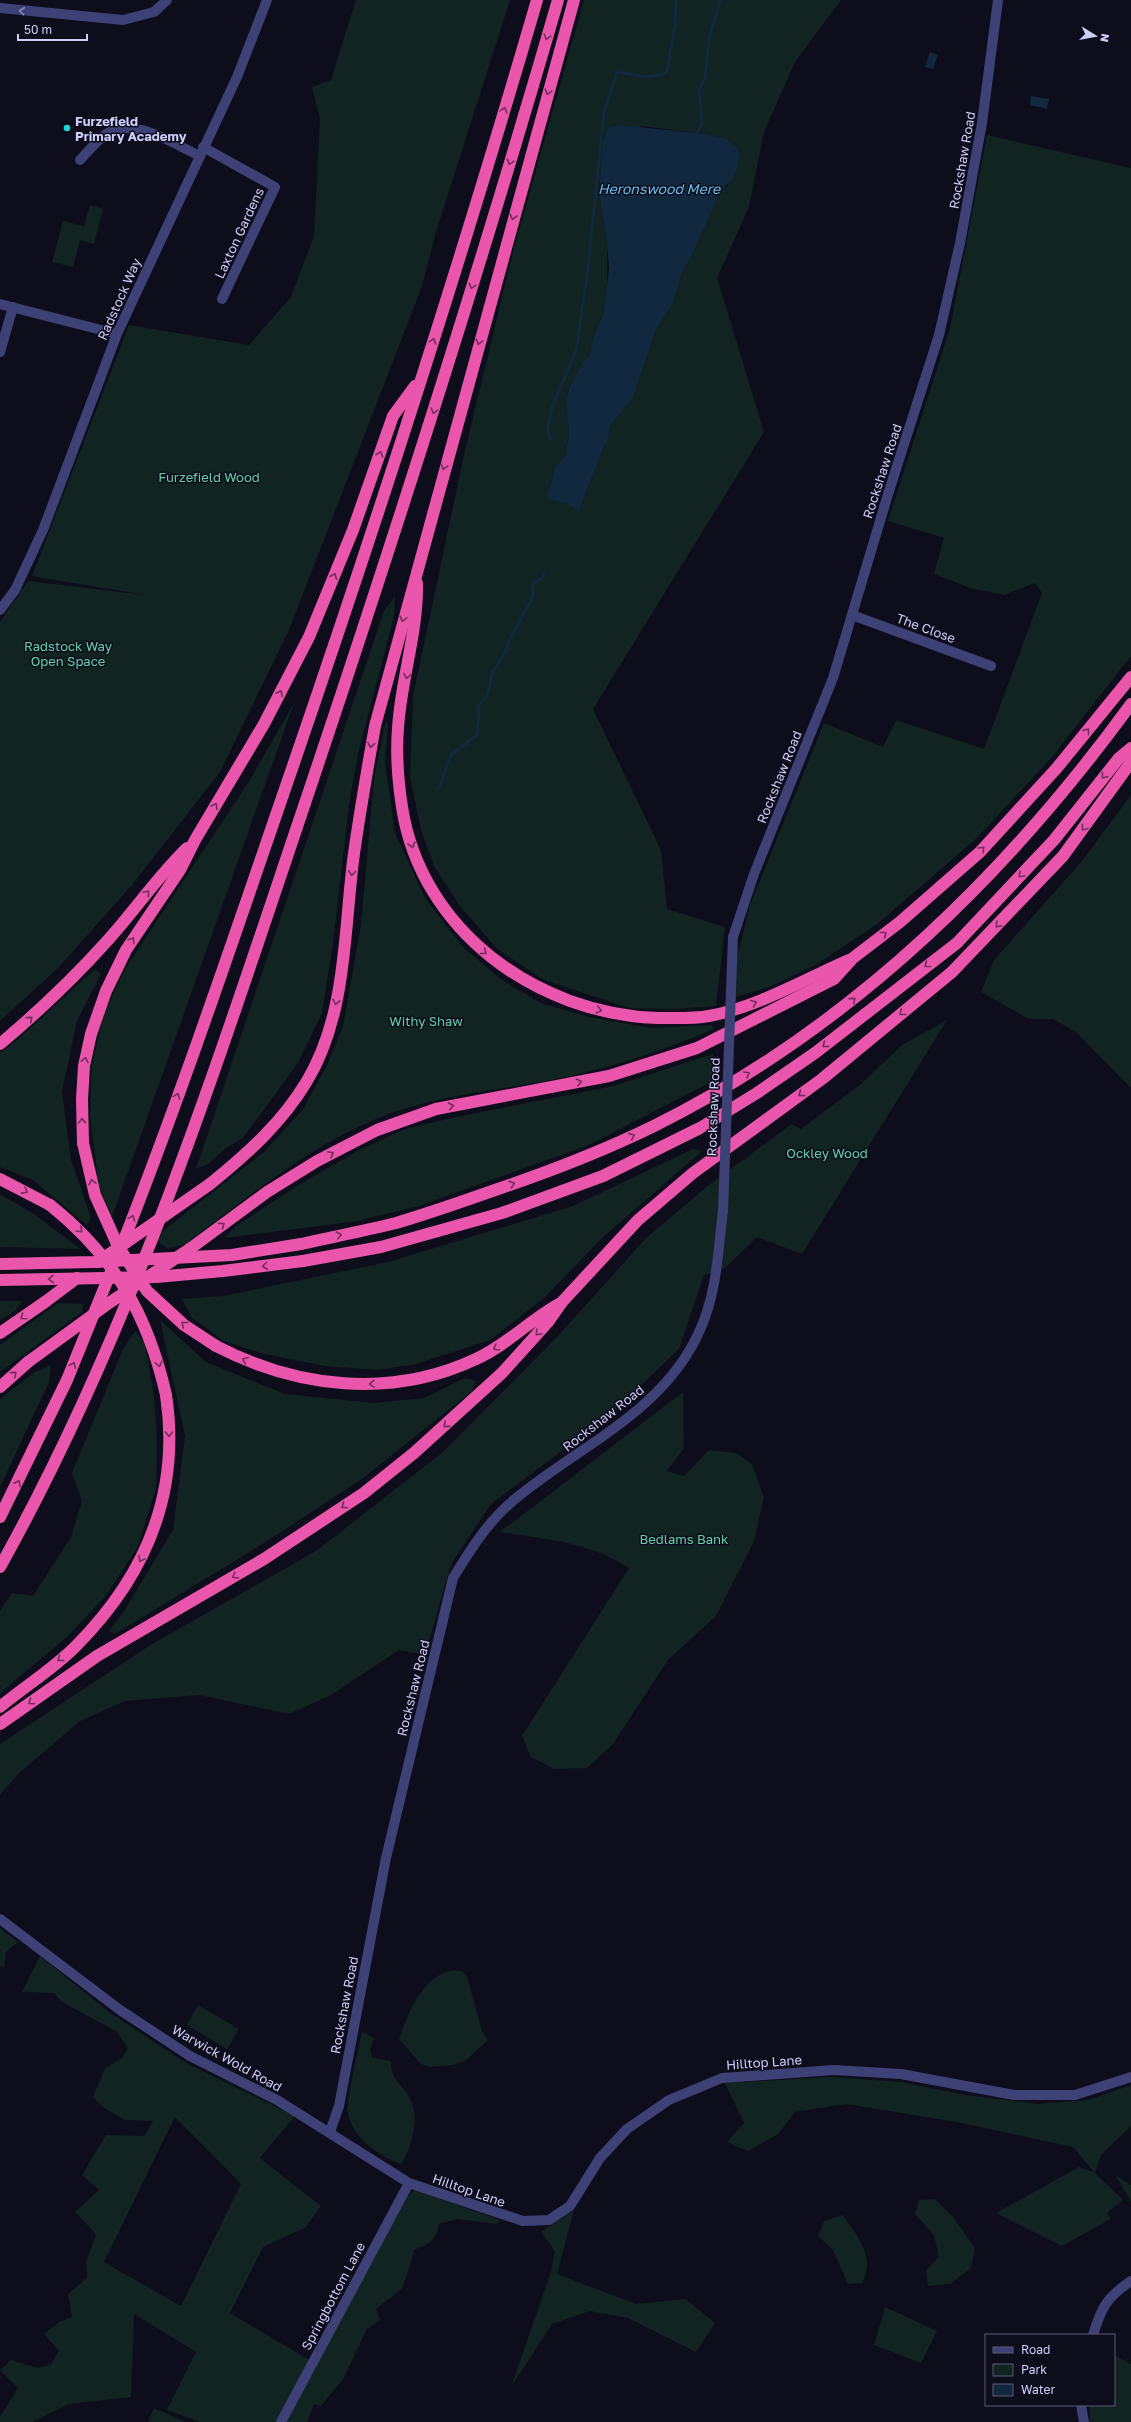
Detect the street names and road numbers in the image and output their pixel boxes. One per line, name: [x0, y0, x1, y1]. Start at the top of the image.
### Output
street label: Rockshaw Road: [946, 110, 978, 210]
street label: Laxton Gardens: [211, 185, 267, 281]
street label: Radstock Way: [94, 255, 144, 342]
street label: Rockshaw Road: [859, 422, 905, 520]
street label: The Close: [894, 610, 958, 646]
street label: Rockshaw Road: [753, 728, 805, 826]
street label: Rockshaw Road: [703, 1057, 723, 1157]
street label: Rockshaw Road: [559, 1381, 647, 1455]
street label: Rockshaw Road: [393, 1638, 433, 1738]
street label: Rockshaw Road: [327, 1955, 361, 2055]
street label: Warwick Wold Road: [169, 2021, 285, 2095]
street label: Hilltop Lane: [725, 2051, 803, 2073]
street label: Hilltop Lane: [430, 2170, 508, 2210]
street label: Springbottom Lane: [298, 2239, 368, 2353]

